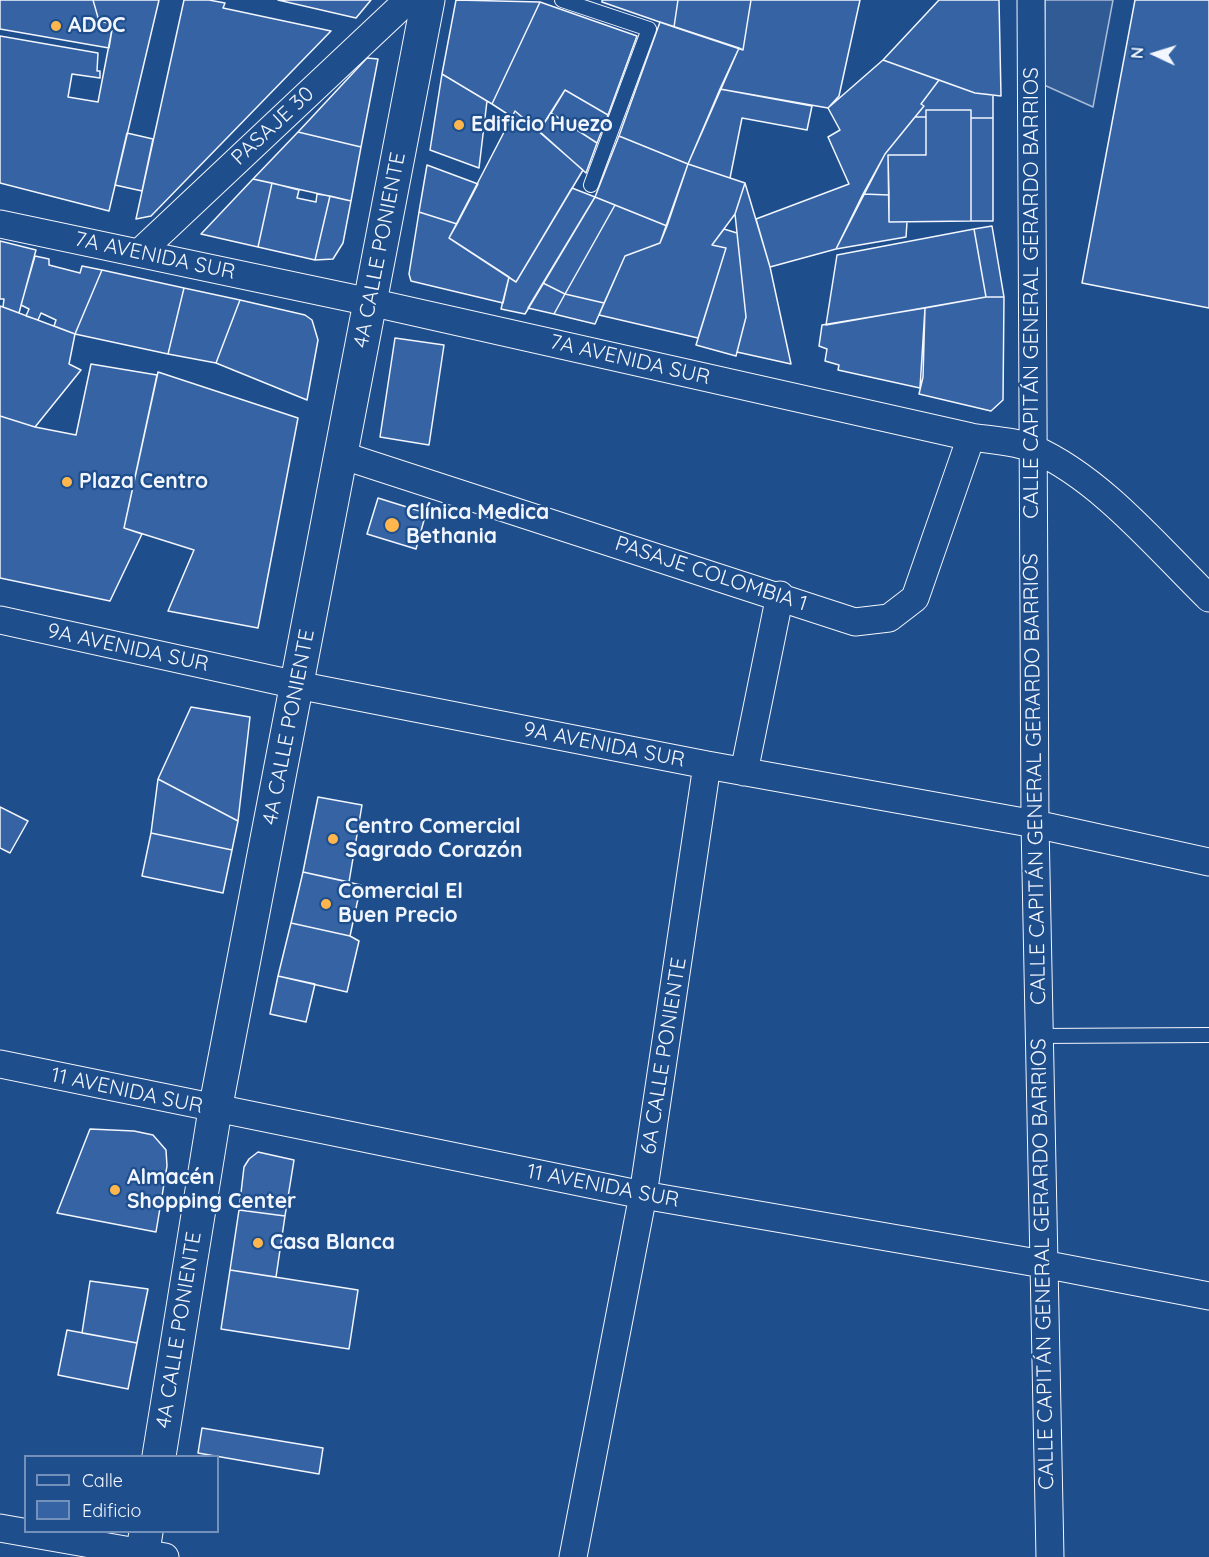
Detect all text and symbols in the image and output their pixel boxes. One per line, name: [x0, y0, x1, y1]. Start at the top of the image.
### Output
place label: ADOC: [68, 13, 126, 39]
marker: ADOC: [49, 19, 63, 33]
north arrow: [1125, 24, 1185, 84]
text: N: [1127, 46, 1147, 59]
street label: CALLE CAPITÁN GENERAL GERARDO BARRIOS: [1019, 67, 1045, 519]
street label: PASAJE 30: [226, 81, 320, 171]
place label: Edificio Huezo: [471, 112, 613, 138]
marker: Edificio Huezo: [452, 118, 466, 132]
street label: 4A CALLE PONIENTE: [349, 150, 411, 350]
street label: 7A AVENIDA SUR: [72, 227, 238, 285]
street label: 7A AVENIDA SUR: [548, 329, 712, 391]
place label: Plaza Centro: [79, 469, 208, 495]
marker: Plaza Centro: [60, 475, 74, 489]
place label: Clínica Medica Bethania: [406, 500, 549, 550]
marker: Clínica Medica Bethania: [383, 516, 401, 534]
street label: PASAJE COLOMBIA 1: [612, 531, 810, 617]
street label: CALLE CAPITÁN GENERAL GERARDO BARRIOS: [1018, 553, 1052, 1005]
street label: 9A AVENIDA SUR: [45, 619, 211, 677]
street label: 4A CALLE PONIENTE: [258, 627, 320, 827]
street label: 9A AVENIDA SUR: [521, 717, 687, 773]
place label: Centro Comercial Sagrado Corazón: [345, 814, 522, 864]
marker: Centro Comercial Sagrado Corazón: [326, 832, 340, 846]
place label: Comercial El Buen Precio: [338, 879, 463, 929]
marker: Comercial El Buen Precio: [319, 897, 333, 911]
street label: 6A CALLE PONIENTE: [636, 956, 692, 1156]
street label: CALLE CAPITÁN GENERAL GERARDO BARRIOS: [1026, 1038, 1060, 1490]
street label: 11 AVENIDA SUR: [49, 1063, 205, 1119]
street label: 11 AVENIDA SUR: [525, 1159, 681, 1213]
place label: Almacén Shopping Center: [127, 1165, 296, 1215]
marker: Almacén Shopping Center: [108, 1183, 122, 1197]
street label: 4A CALLE PONIENTE: [151, 1230, 207, 1430]
place label: Casa Blanca: [270, 1230, 395, 1256]
marker: Casa Blanca: [251, 1236, 265, 1250]
legend: [24, 1455, 219, 1533]
text: Calle: [82, 1469, 123, 1492]
text: Edificio: [82, 1499, 141, 1522]

